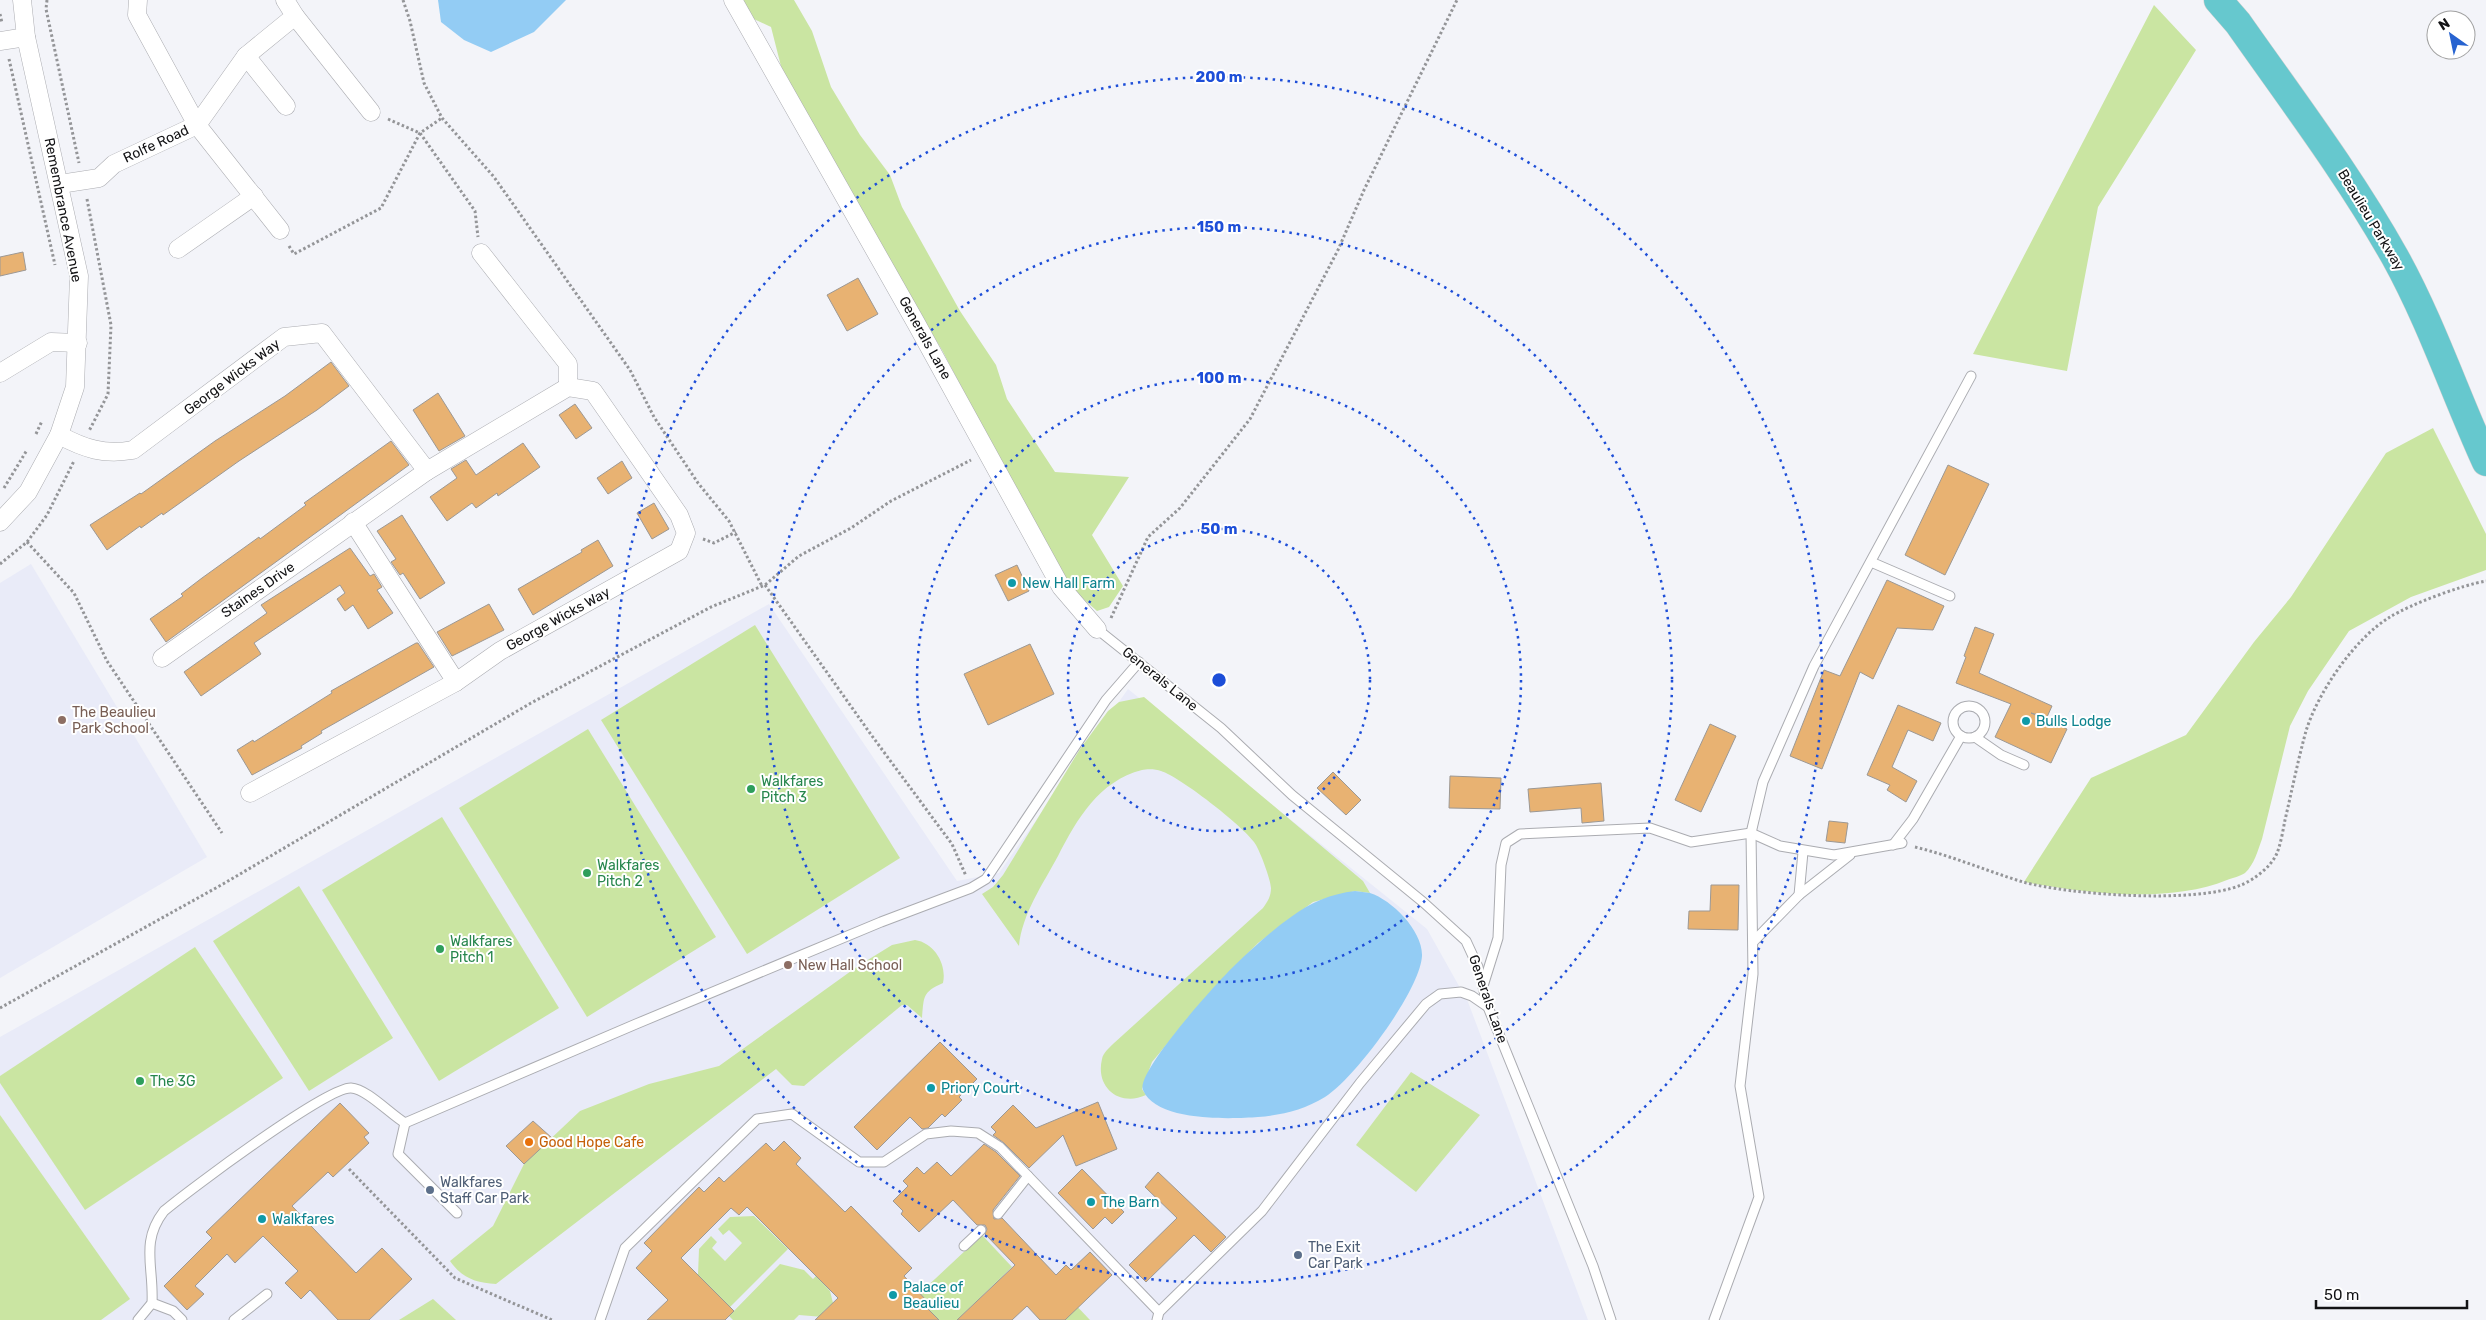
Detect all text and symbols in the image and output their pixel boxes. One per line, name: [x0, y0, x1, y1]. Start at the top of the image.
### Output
north arrow: [2426, 10, 2476, 60]
text: N: [2435, 15, 2453, 34]
text: 200 m: [1195, 68, 1243, 86]
street label: Rolfe Road: [121, 121, 191, 167]
street label: Remembrance Avenue: [41, 136, 85, 284]
street label: Beaulieu Parkway: [2334, 166, 2408, 274]
text: 150 m: [1197, 218, 1241, 236]
street label: Generals Lane: [895, 293, 955, 383]
street label: George Wicks Way: [181, 335, 284, 419]
text: 100 m: [1197, 369, 1241, 387]
text: 50 m: [1201, 520, 1237, 538]
street label: Staines Drive: [218, 558, 298, 622]
place label: New Hall Farm: [1022, 575, 1115, 592]
marker: New Hall Farm: [1006, 577, 1018, 589]
street label: George Wicks Way: [503, 583, 613, 655]
street label: Generals Lane: [1119, 643, 1201, 715]
centre of rings: [1210, 671, 1228, 689]
place label: The Beaulieu Park School: [72, 704, 156, 737]
place label: Bulls Lodge: [2036, 713, 2112, 730]
marker: The Beaulieu Park School: [56, 714, 68, 726]
marker: Bulls Lodge: [2020, 715, 2032, 727]
place label: Walkfares Pitch 3: [761, 773, 823, 806]
marker: Walkfares Pitch 3: [745, 783, 757, 795]
place label: Walkfares Pitch 2: [597, 857, 659, 890]
marker: Walkfares Pitch 2: [581, 867, 593, 879]
place label: Walkfares Pitch 1: [450, 933, 512, 966]
marker: Walkfares Pitch 1: [434, 943, 446, 955]
street label: Generals Lane: [1465, 952, 1511, 1046]
place label: New Hall School: [798, 957, 902, 974]
marker: New Hall School: [782, 959, 794, 971]
place label: The 3G: [150, 1073, 196, 1090]
marker: The 3G: [134, 1075, 146, 1087]
place label: Priory Court: [941, 1080, 1020, 1097]
marker: Priory Court: [925, 1082, 937, 1094]
place label: Good Hope Cafe: [539, 1134, 644, 1151]
marker: Good Hope Cafe: [523, 1136, 535, 1148]
place label: Walkfares Staff Car Park: [440, 1174, 530, 1207]
marker: Walkfares Staff Car Park: [424, 1184, 436, 1196]
place label: The Barn: [1101, 1194, 1160, 1211]
marker: The Barn: [1085, 1196, 1097, 1208]
place label: Walkfares: [272, 1211, 334, 1228]
marker: Walkfares: [256, 1213, 268, 1225]
place label: The Exit Car Park: [1308, 1239, 1363, 1272]
marker: The Exit Car Park: [1292, 1249, 1304, 1261]
scale bar: [2316, 1278, 2467, 1310]
place label: Palace of Beaulieu: [903, 1279, 964, 1312]
text: 50 m: [2324, 1286, 2359, 1304]
marker: Palace of Beaulieu: [887, 1289, 899, 1301]

